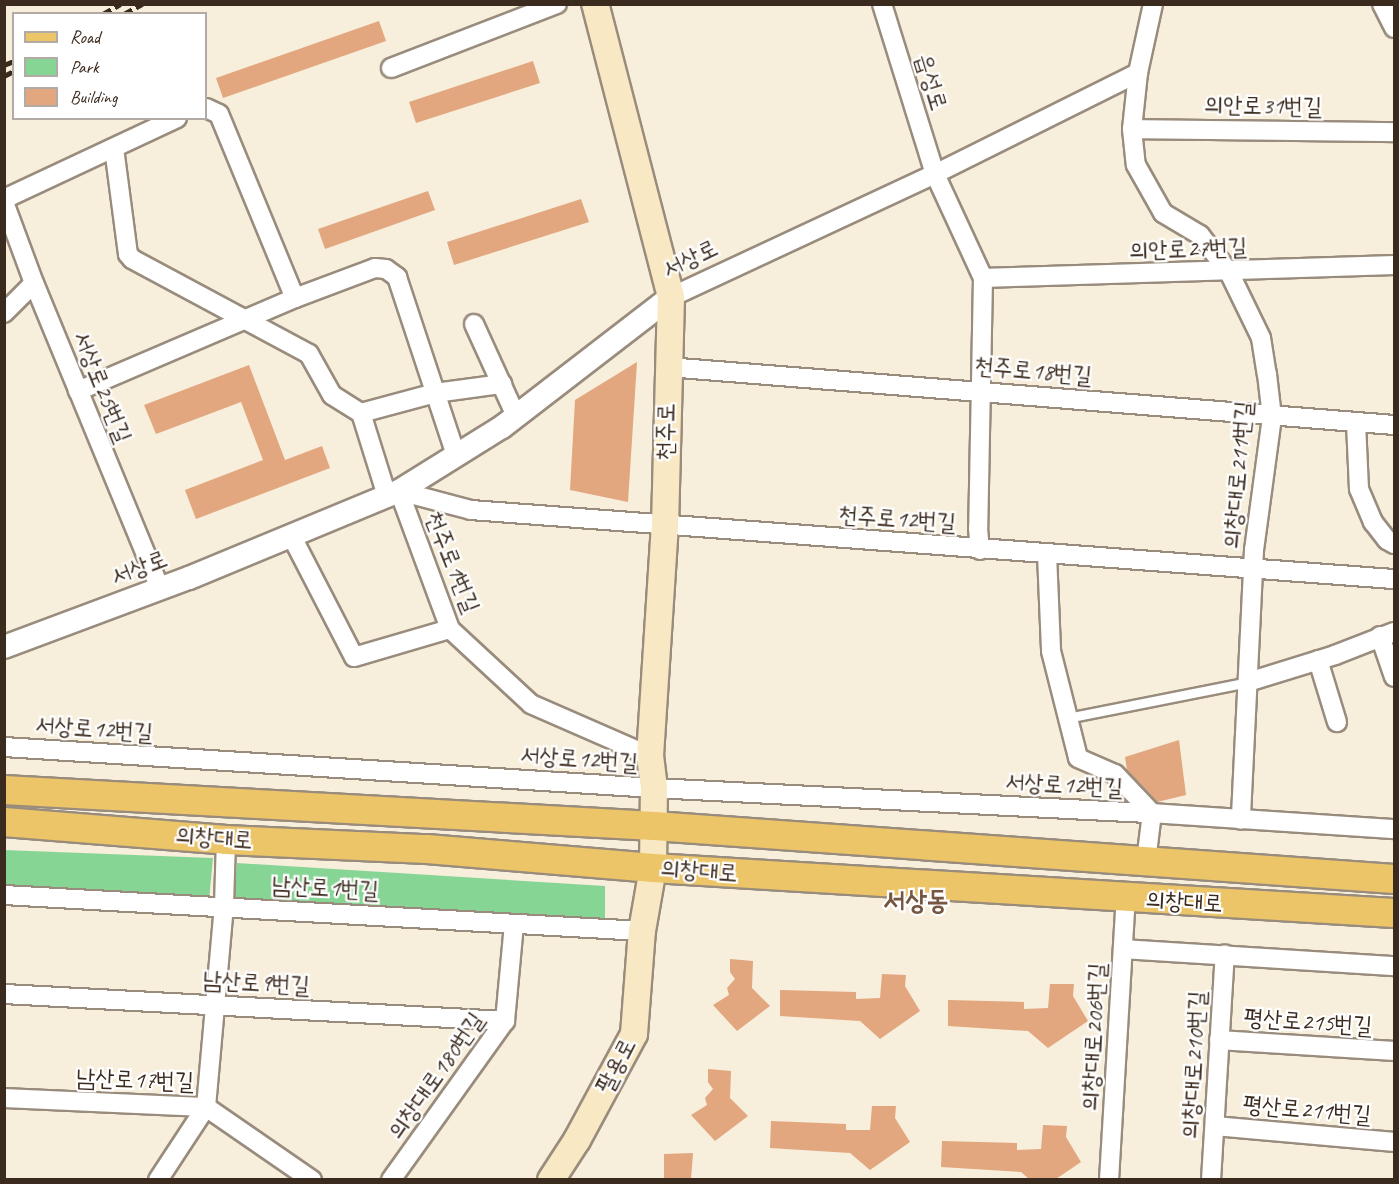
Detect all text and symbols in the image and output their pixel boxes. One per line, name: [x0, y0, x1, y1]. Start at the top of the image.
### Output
legend: [12, 12, 207, 120]
text: Road: [70, 26, 100, 48]
street label: 읍성로: [909, 50, 953, 114]
text: Park: [70, 56, 99, 78]
text: Building: [70, 86, 117, 108]
street label: 의안로31번길: [1204, 91, 1322, 121]
street label: 서상로: [658, 233, 722, 285]
street label: 의안로27번길: [1128, 233, 1248, 265]
street label: 서상로25번길: [67, 327, 137, 447]
street label: 천주로18번길: [973, 352, 1093, 390]
street label: 의창대로211번길: [1217, 400, 1259, 550]
street label: 천주로: [651, 403, 681, 461]
street label: 천주로12번길: [837, 501, 957, 537]
street label: 천주로1번길: [419, 507, 485, 617]
street label: 서상로: [107, 544, 171, 592]
street label: 서상로12번길: [34, 711, 154, 747]
street label: 서상로12번길: [519, 741, 639, 777]
street label: 서상로12번길: [1004, 768, 1124, 802]
street label: 의창대로: [174, 821, 254, 855]
street label: 의창대로: [659, 854, 739, 888]
street label: 남산로1번길: [271, 871, 379, 905]
district label: 서상동: [883, 885, 949, 917]
street label: 의창대로: [1145, 886, 1223, 918]
street label: 의창대로206번길: [1076, 962, 1112, 1112]
street label: 남산로9번길: [202, 966, 310, 1000]
street label: 의창대로210번길: [1176, 990, 1212, 1140]
street label: 평산로215번길: [1243, 1003, 1373, 1041]
street label: 의창대로180번길: [382, 1007, 490, 1145]
street label: 팔용로: [590, 1034, 642, 1098]
street label: 남산로17번길: [75, 1064, 195, 1096]
street label: 평산로211번길: [1242, 1090, 1372, 1130]

